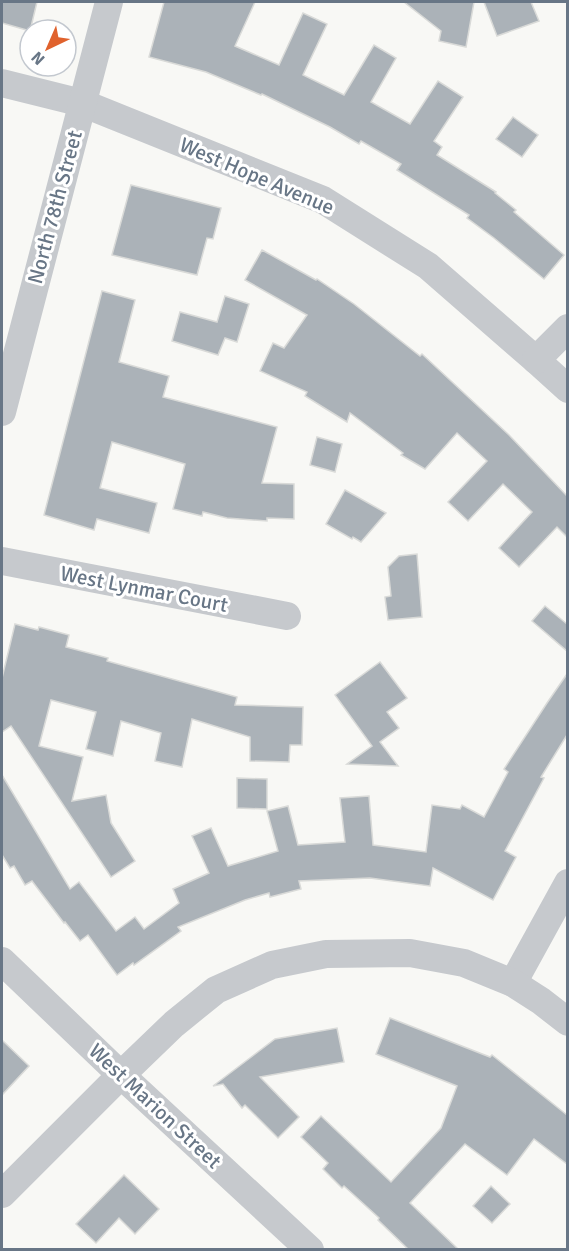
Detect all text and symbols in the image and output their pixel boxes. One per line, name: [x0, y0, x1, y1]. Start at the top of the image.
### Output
north arrow: [18, 18, 78, 78]
text: N: [27, 47, 49, 69]
street label: North 78th Street: [22, 128, 88, 286]
street label: West Hope Avenue: [176, 132, 338, 220]
street label: West Lynmar Court: [58, 560, 230, 618]
street label: West Marion Street: [83, 1038, 227, 1174]

